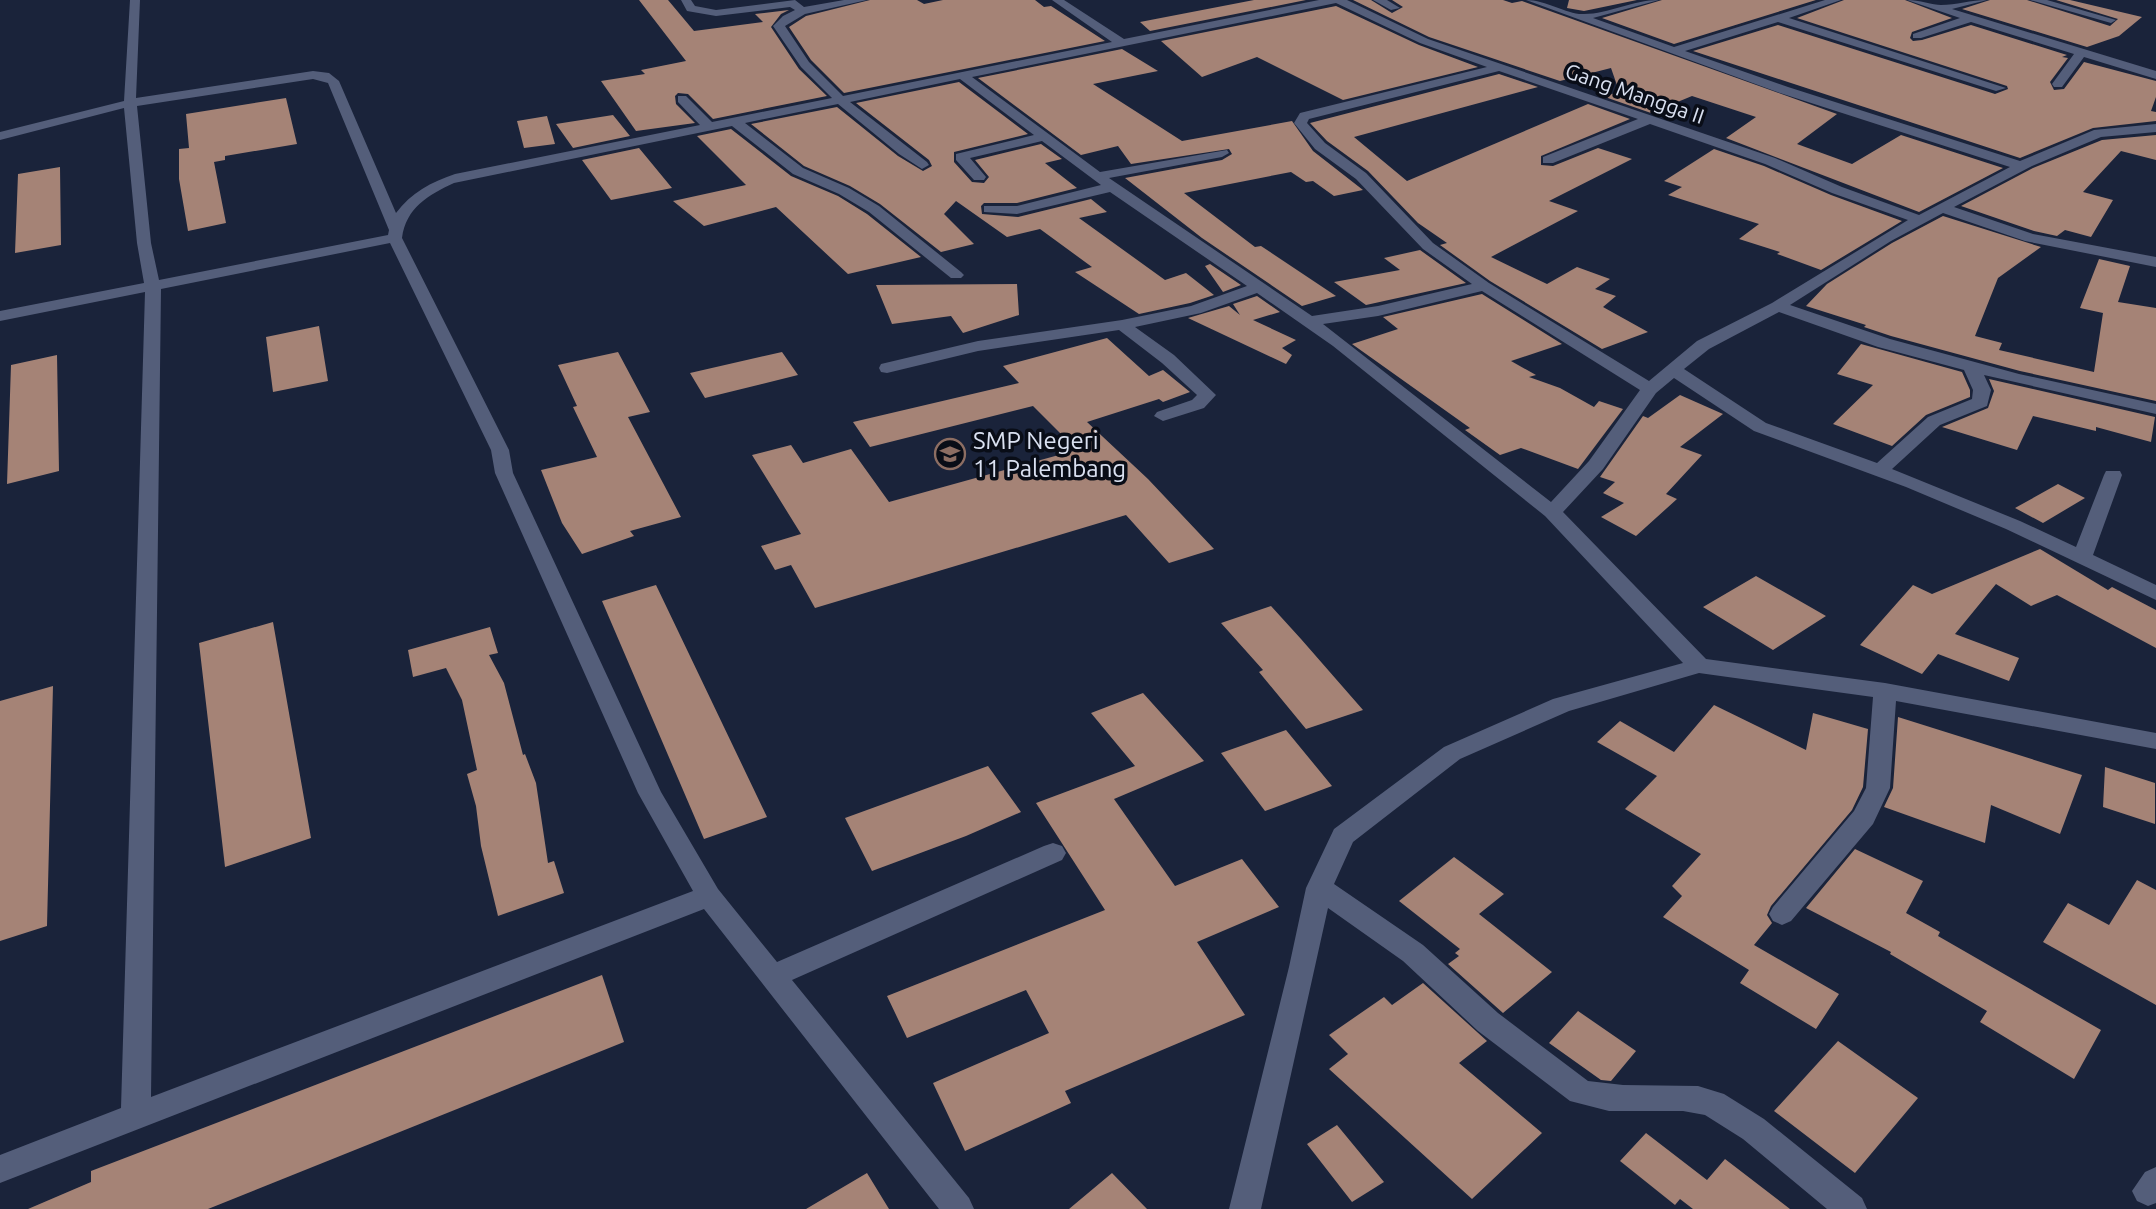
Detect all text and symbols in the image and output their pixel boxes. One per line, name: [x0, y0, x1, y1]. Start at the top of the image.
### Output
street label: Gang Mangga II: [1562, 58, 1708, 128]
place label: SMP Negeri 11 Palembang: [973, 427, 1126, 482]
school or university icon: SMP Negeri 11 Palembang: [933, 437, 967, 471]

